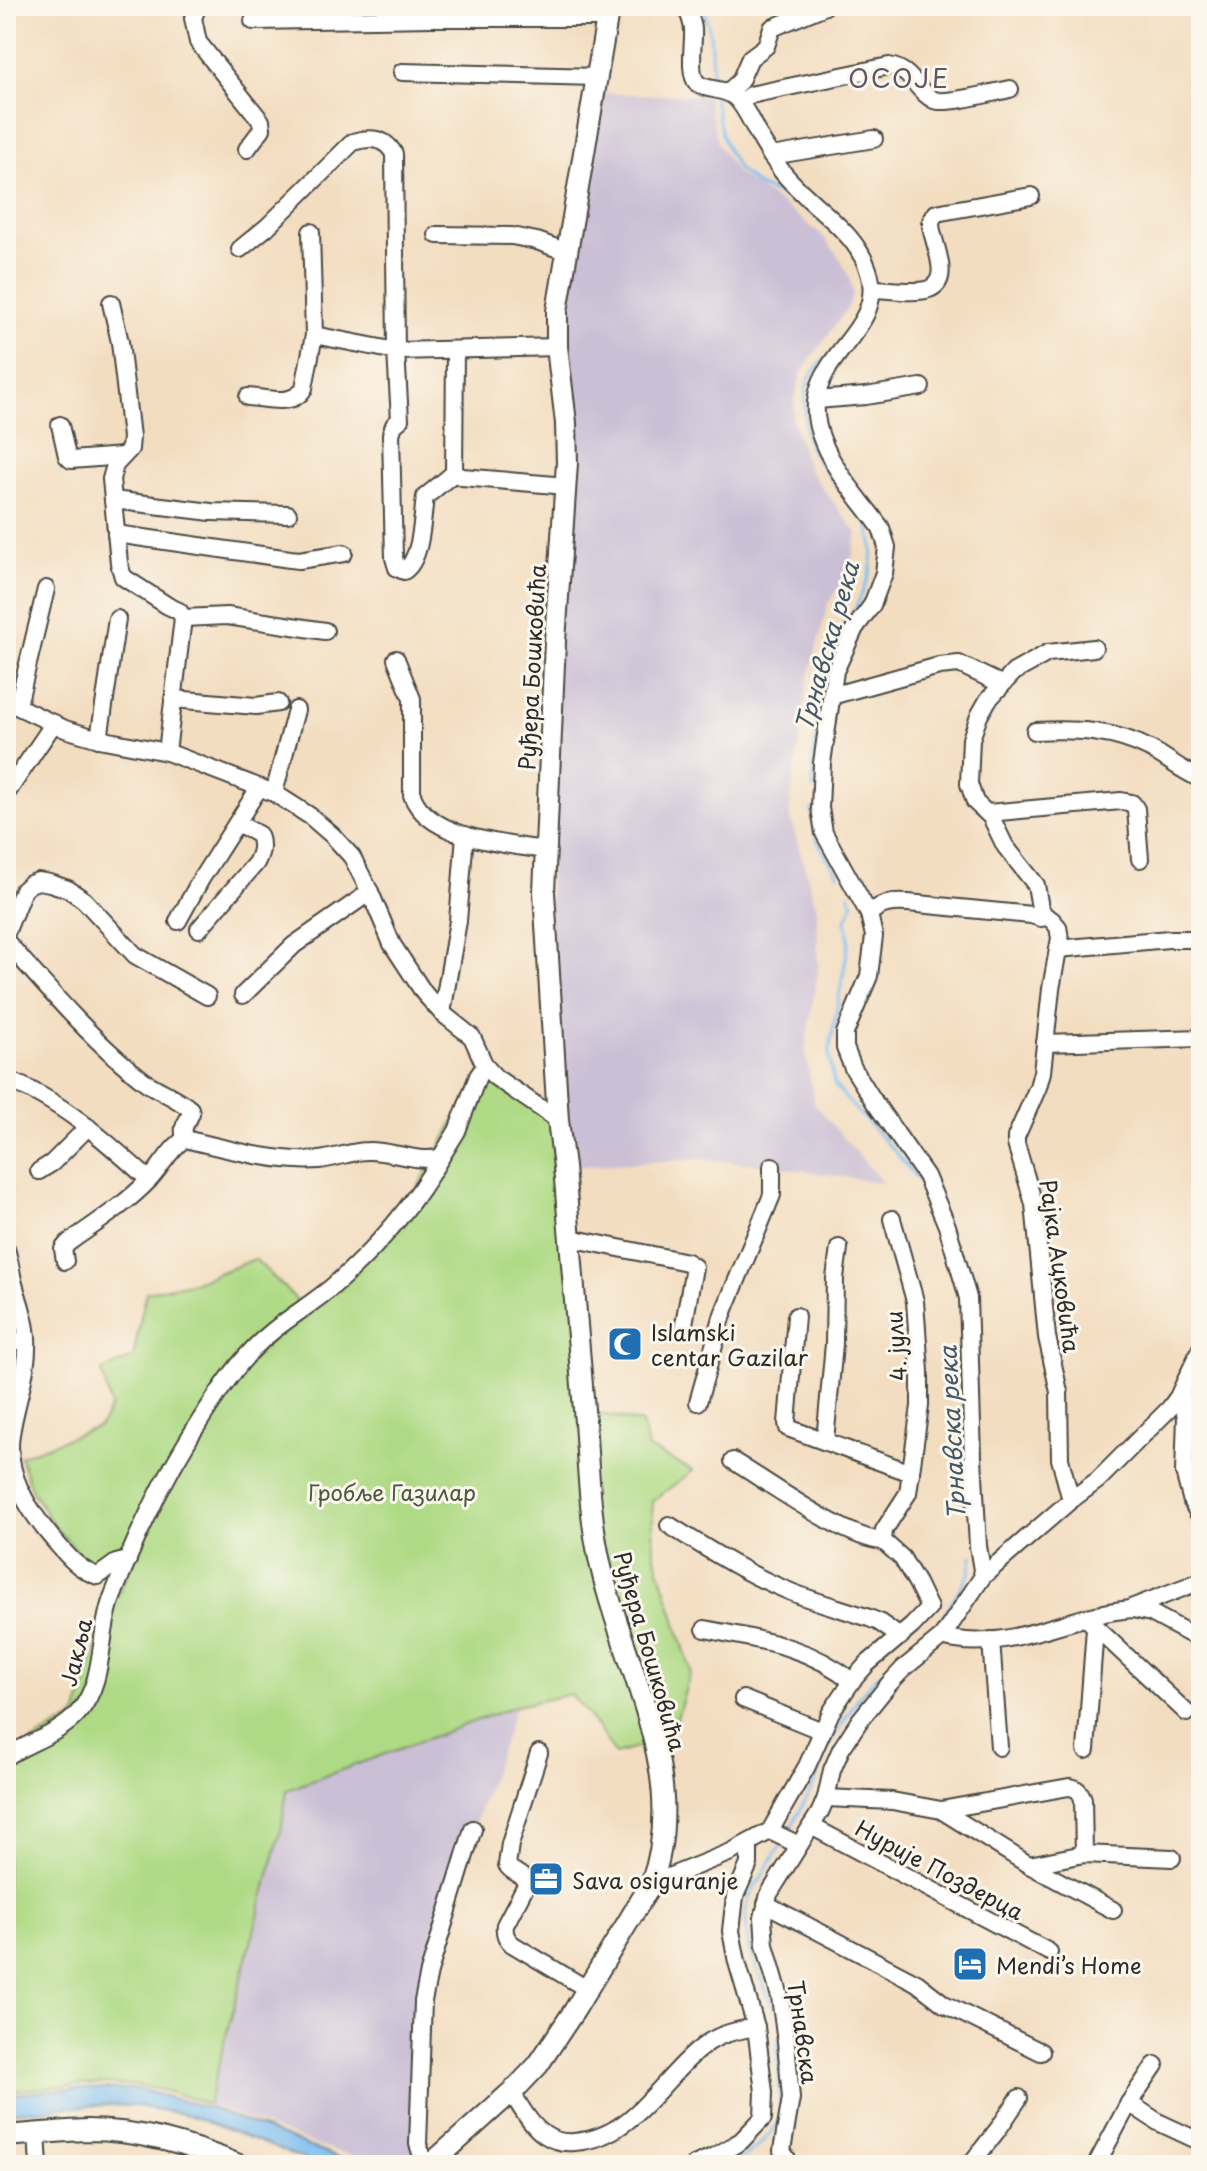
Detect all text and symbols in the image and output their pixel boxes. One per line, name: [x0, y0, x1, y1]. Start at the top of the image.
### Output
district label: ОСОЈЕ: [848, 58, 950, 97]
water label: Трнавска река: [785, 556, 868, 735]
street label: Руђера Бошковића: [509, 563, 553, 771]
street label: Рајка Ацковића: [1033, 1177, 1089, 1355]
street label: 4. јули: [876, 1310, 914, 1382]
place label: Islamski centar Gazilar: [651, 1315, 809, 1373]
mosque icon: Islamski centar Gazilar: [606, 1325, 644, 1363]
water label: Трнавска река: [928, 1344, 974, 1521]
park label: Гробље Газилар: [308, 1475, 476, 1508]
street label: Руђера Бошковића: [607, 1547, 695, 1755]
street label: Јакља: [51, 1614, 99, 1690]
street label: Нурије Поздерца: [850, 1811, 1031, 1928]
office icon: Sava osiguranje: [527, 1860, 565, 1898]
place label: Sava osiguranje: [572, 1863, 738, 1896]
hotel icon: Mendi’s Home: [951, 1945, 989, 1983]
place label: Mendi’s Home: [996, 1948, 1142, 1981]
street label: Трнавска: [780, 1978, 828, 2086]

